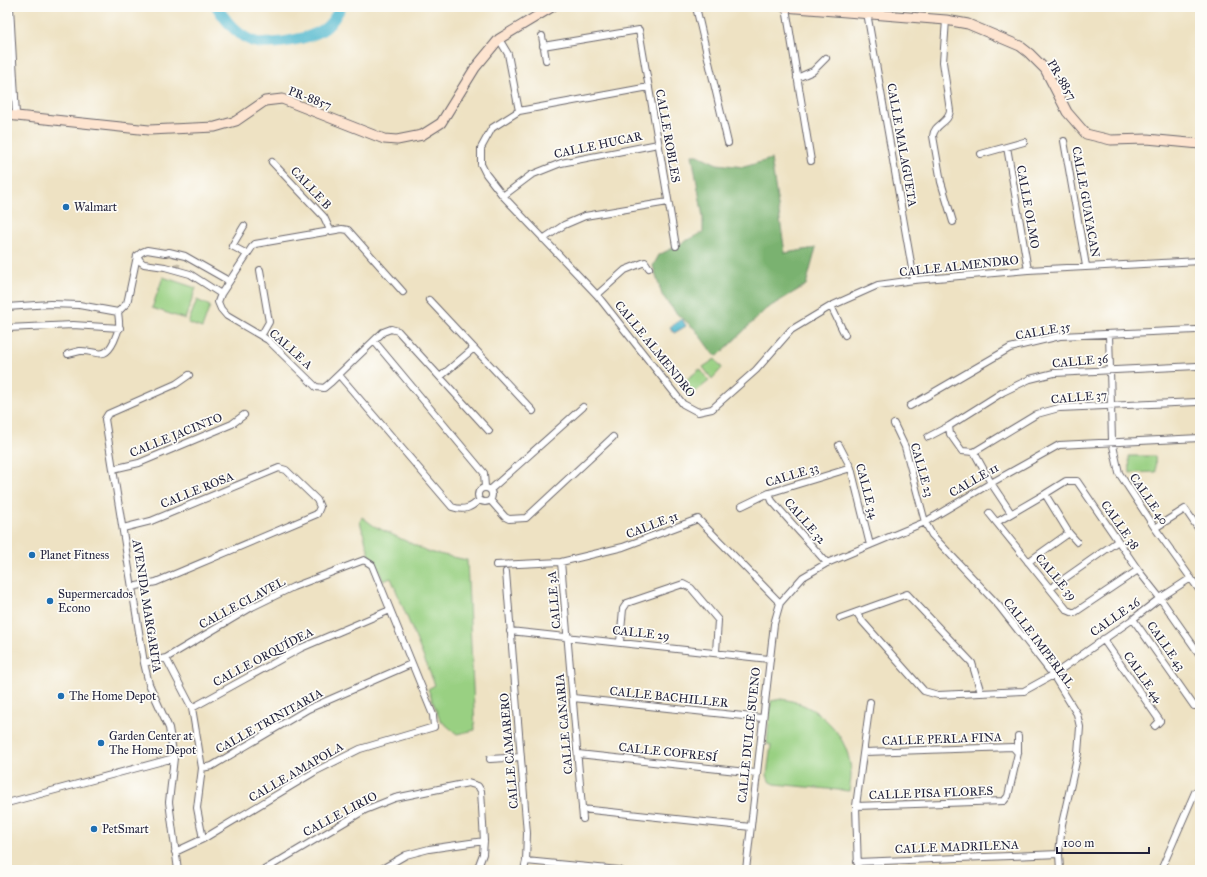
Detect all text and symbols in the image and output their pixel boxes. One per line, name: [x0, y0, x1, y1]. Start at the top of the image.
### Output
street label: PR-8857: [1044, 57, 1080, 103]
street label: CALLE MALAGUETA: [884, 82, 920, 208]
street label: PR-8857: [286, 84, 334, 112]
street label: CALLE ROBLES: [653, 88, 683, 184]
street label: CALLE HUCAR: [553, 129, 644, 161]
street label: CALLE GUAYACAN: [1069, 145, 1103, 259]
street label: CALLE B: [288, 164, 334, 212]
street label: CALLE OLMO: [1014, 164, 1042, 250]
place label: Walmart: [74, 200, 118, 214]
marker: Walmart: [61, 202, 71, 212]
street label: CALLE ALMENDRO: [899, 253, 1019, 279]
street label: CALLE ALMENDRO: [612, 298, 698, 400]
street label: CALLE 35: [1014, 319, 1072, 343]
street label: CALLE A: [267, 326, 315, 372]
street label: CALLE 36: [1051, 352, 1109, 370]
street label: CALLE 37: [1050, 388, 1108, 406]
street label: CALLE JACINTO: [128, 410, 225, 461]
street label: CALLE 23: [908, 441, 936, 499]
street label: CALLE 33: [764, 460, 820, 490]
street label: CALLE 11: [947, 460, 1001, 500]
street label: CALLE 34: [853, 462, 881, 520]
street label: CALLE ROSA: [158, 469, 236, 511]
street label: CALLE 40: [1127, 471, 1171, 527]
street label: CALLE 32: [781, 495, 829, 547]
street label: CALLE 38: [1098, 498, 1142, 552]
street label: CALLE 31: [624, 509, 680, 541]
street label: AVENIDA MARGARITA: [129, 537, 164, 674]
place label: Planet Fitness: [40, 548, 109, 562]
marker: Planet Fitness: [27, 550, 37, 560]
street label: CALLE 39: [1033, 551, 1079, 603]
street label: CALLE 3A: [544, 570, 564, 630]
street label: CALLE CLAVEL: [197, 574, 288, 632]
place label: Supermercados Econo: [58, 587, 133, 615]
street label: CALLE 26: [1088, 594, 1143, 639]
street label: CALLE IMPERIAL: [1001, 595, 1077, 691]
marker: Supermercados Econo: [45, 596, 55, 606]
street label: CALLE 43: [1144, 619, 1188, 673]
street label: CALLE ORQUÍDEA: [210, 623, 315, 689]
street label: CALLE 29: [612, 623, 670, 643]
street label: CALLE 44: [1120, 649, 1166, 705]
street label: CALLE DULCE SUENO: [735, 666, 763, 804]
street label: CALLE CANARIA: [553, 673, 575, 775]
street label: CALLE BACHILLER: [609, 684, 730, 710]
street label: CALLE TRINITARIA: [213, 686, 325, 756]
place label: The Home Depot: [69, 689, 157, 703]
marker: The Home Depot: [56, 691, 66, 701]
street label: CALLE CAMARERO: [497, 692, 521, 810]
place label: Garden Center at The Home Depot: [109, 729, 197, 757]
street label: CALLE PERLA FINA: [882, 730, 1002, 748]
marker: Garden Center at The Home Depot: [96, 738, 106, 748]
street label: CALLE COFRESÍ: [618, 738, 719, 764]
street label: CALLE AMAPOLA: [246, 739, 346, 805]
street label: CALLE PISA FLORES: [869, 784, 994, 802]
street label: CALLE LIRIO: [301, 789, 379, 839]
place label: PetSmart: [102, 822, 149, 836]
marker: PetSmart: [89, 824, 99, 834]
scale bar: [1057, 829, 1149, 855]
text: 100 m: [1063, 836, 1094, 850]
street label: CALLE MADRILENA: [895, 838, 1019, 856]

